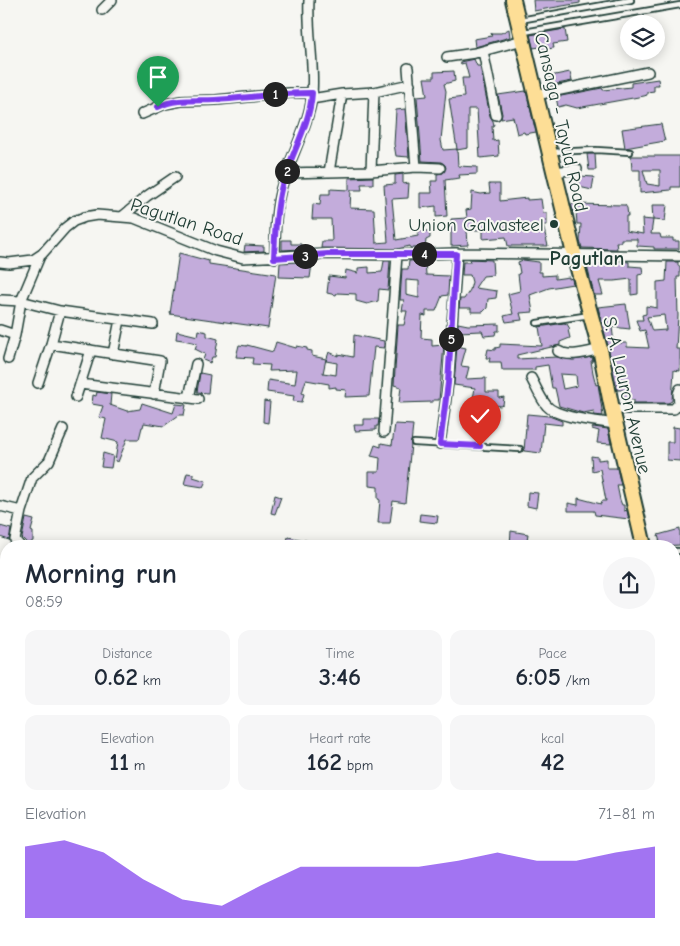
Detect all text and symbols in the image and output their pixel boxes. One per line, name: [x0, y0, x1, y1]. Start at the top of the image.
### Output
map controls: [620, 15, 665, 60]
button: layers: [620, 15, 665, 60]
street label: Cansaga - Tayud Road: [530, 30, 592, 214]
pin: [137, 56, 179, 107]
icon: arrive: [144, 63, 172, 91]
pin: 1: [262, 82, 288, 106]
text: 1: [273, 86, 278, 103]
pin: 2: [274, 158, 300, 184]
text: 2: [284, 163, 291, 180]
street label: Pagutlan Road: [128, 193, 246, 250]
place label: Union Galvasteel: [408, 214, 544, 236]
marker: Union Galvasteel: [548, 218, 560, 230]
pin: 4: [412, 242, 436, 266]
pin: 3: [292, 244, 318, 268]
text: 4: [421, 246, 428, 263]
district label: Pagutlan: [550, 247, 624, 270]
text: 3: [302, 248, 309, 265]
street label: S. A. Lauron Avenue: [598, 314, 656, 476]
pin: 5: [438, 326, 464, 352]
text: 5: [448, 331, 455, 348]
pin: [459, 395, 501, 446]
icon: check: [466, 402, 494, 430]
button: share: [603, 557, 655, 609]
text: Morning run: [25, 558, 177, 590]
text: 08:59: [25, 593, 63, 611]
text: Distance: [102, 645, 152, 662]
text: Time: [325, 645, 355, 662]
text: Pace: [539, 645, 567, 662]
text: 0.62: [94, 662, 138, 691]
text: 3:46: [319, 662, 361, 691]
text: 6:05: [515, 662, 561, 691]
text: km: [138, 672, 161, 689]
text: /km: [561, 672, 590, 689]
text: Elevation: [101, 730, 154, 747]
text: Heart rate: [309, 730, 371, 747]
text: kcal: [541, 730, 564, 747]
text: 11: [109, 747, 129, 776]
text: 162: [307, 747, 342, 776]
text: 42: [541, 747, 565, 776]
text: m: [129, 757, 145, 774]
text: bpm: [342, 757, 373, 774]
text: Elevation: [25, 805, 86, 823]
text: 71–81 m: [598, 805, 655, 823]

